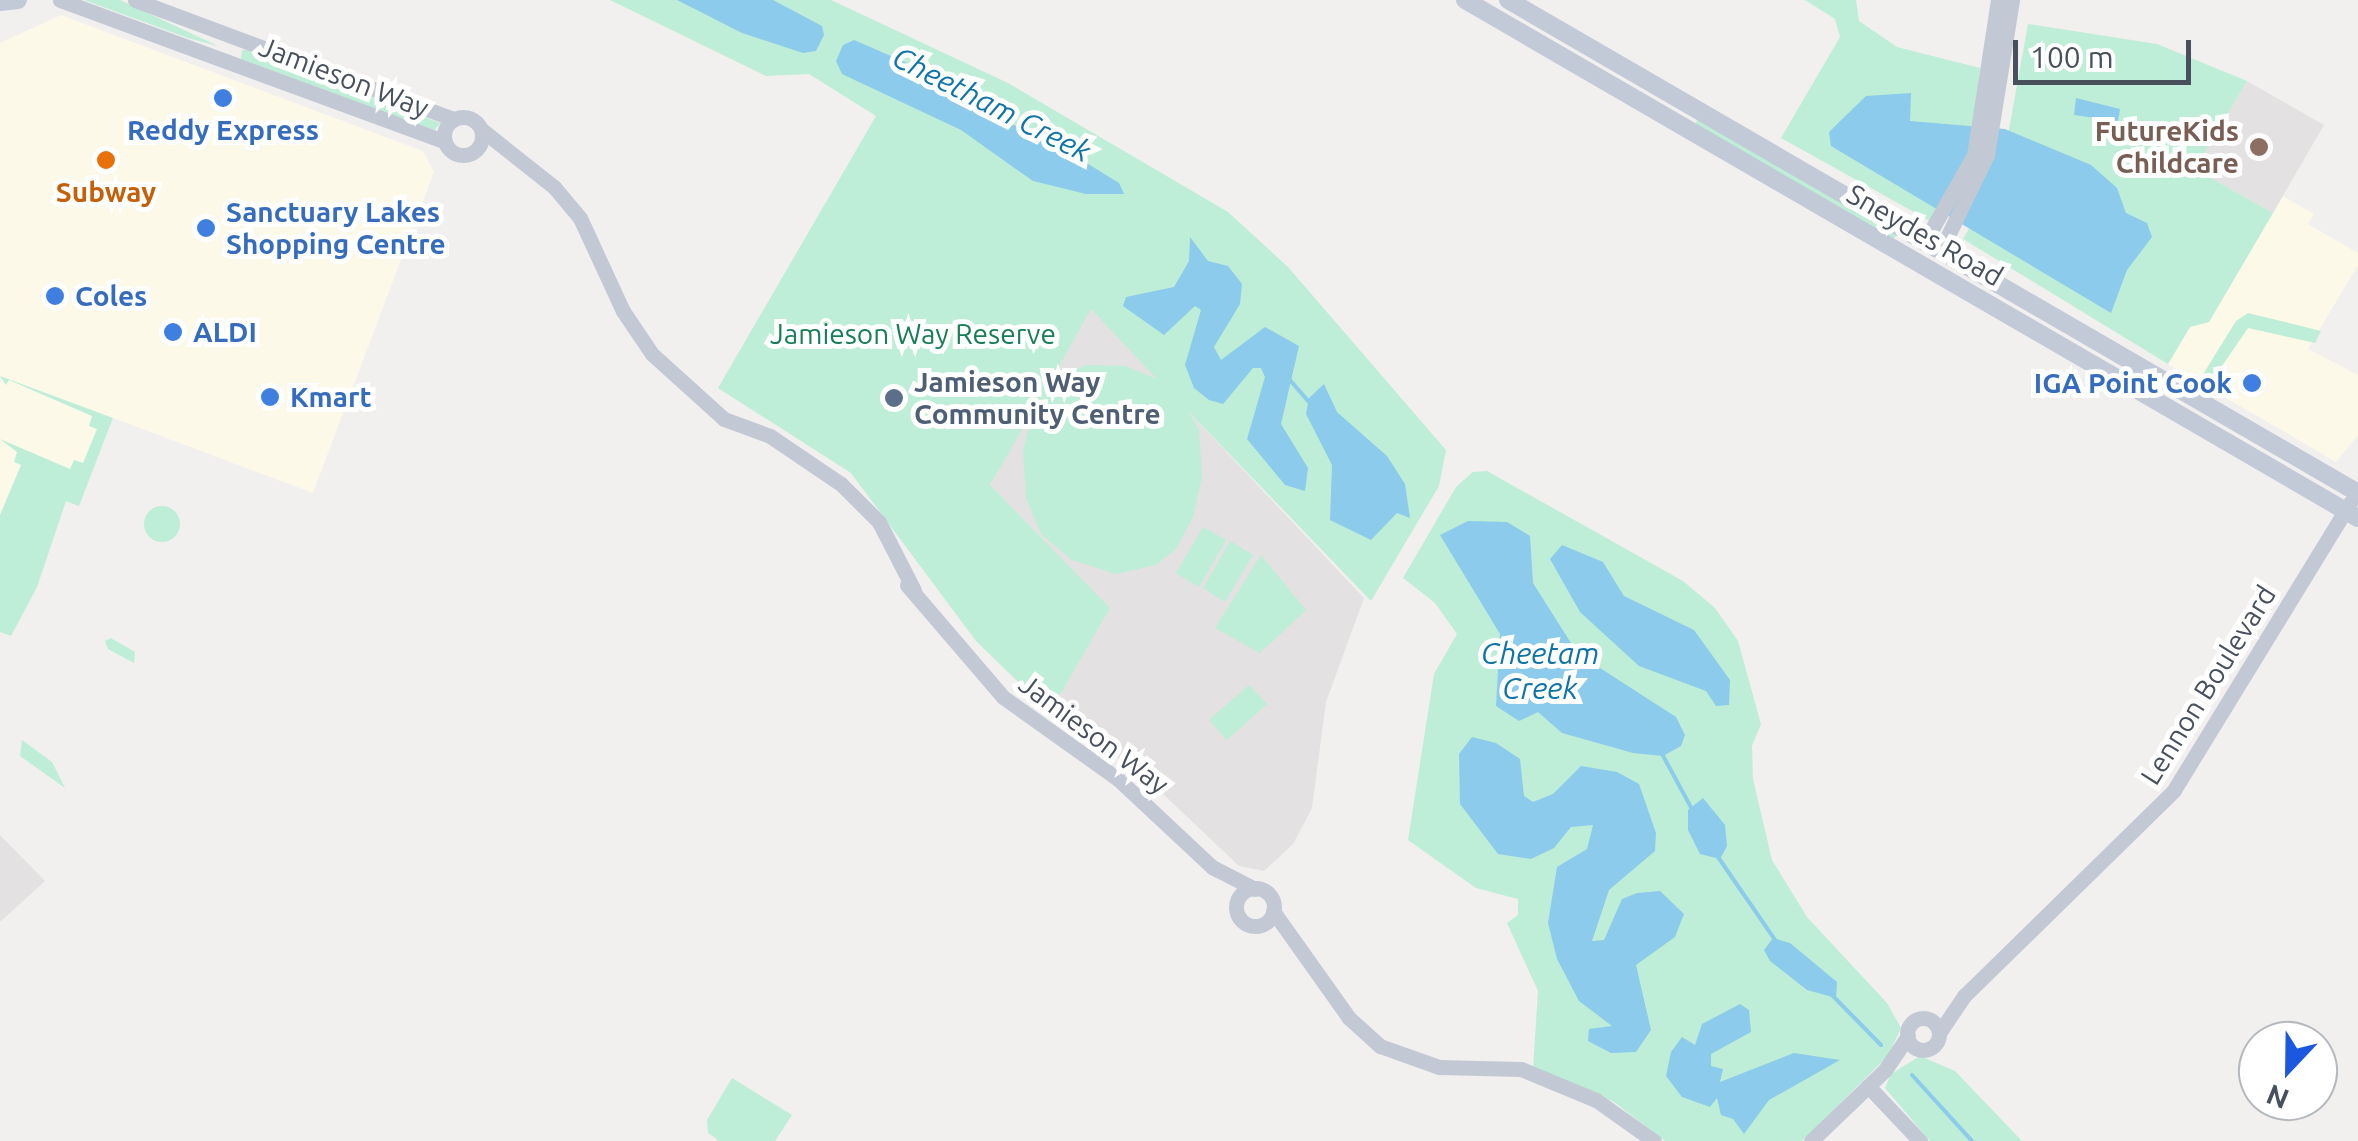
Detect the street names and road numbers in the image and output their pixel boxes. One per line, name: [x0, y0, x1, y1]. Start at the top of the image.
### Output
street label: Jamieson Way: [255, 29, 433, 125]
street label: Sneydes Road: [1841, 177, 2009, 293]
street label: Lennon Boulevard: [2133, 579, 2283, 791]
street label: Jamieson Way: [1013, 667, 1175, 801]

